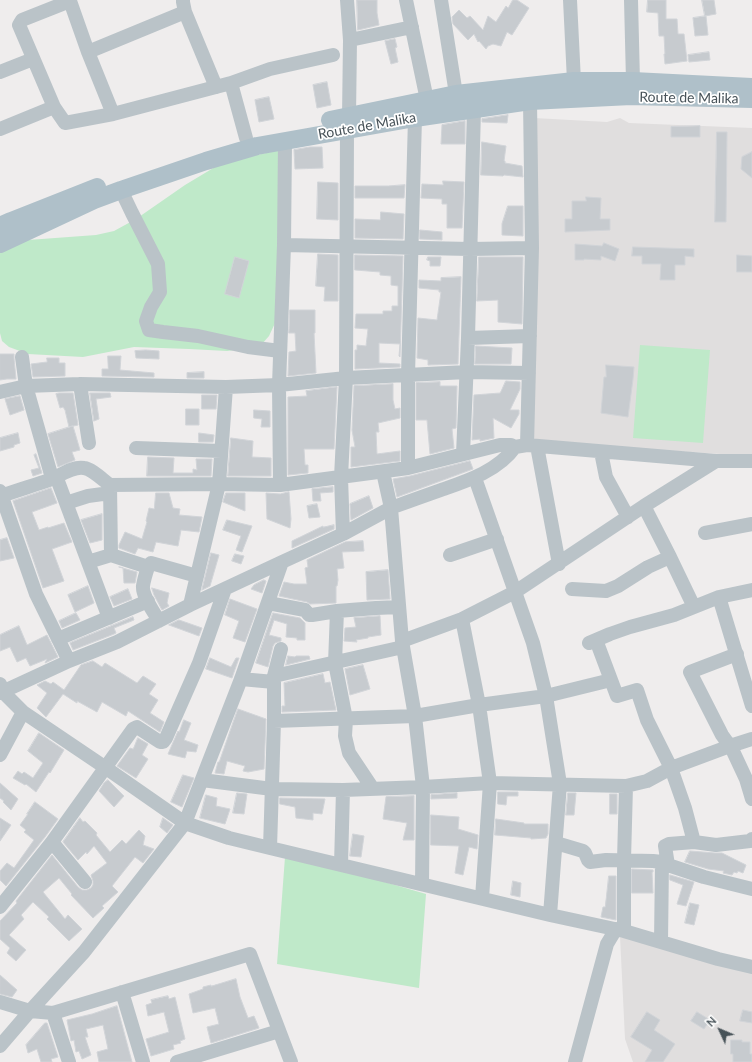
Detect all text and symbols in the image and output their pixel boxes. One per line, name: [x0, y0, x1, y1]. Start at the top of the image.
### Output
street label: Route de Malika: [639, 89, 739, 107]
street label: Route de Malika: [317, 109, 417, 143]
north arrow: [700, 1010, 740, 1050]
text: N: [703, 1014, 719, 1029]

